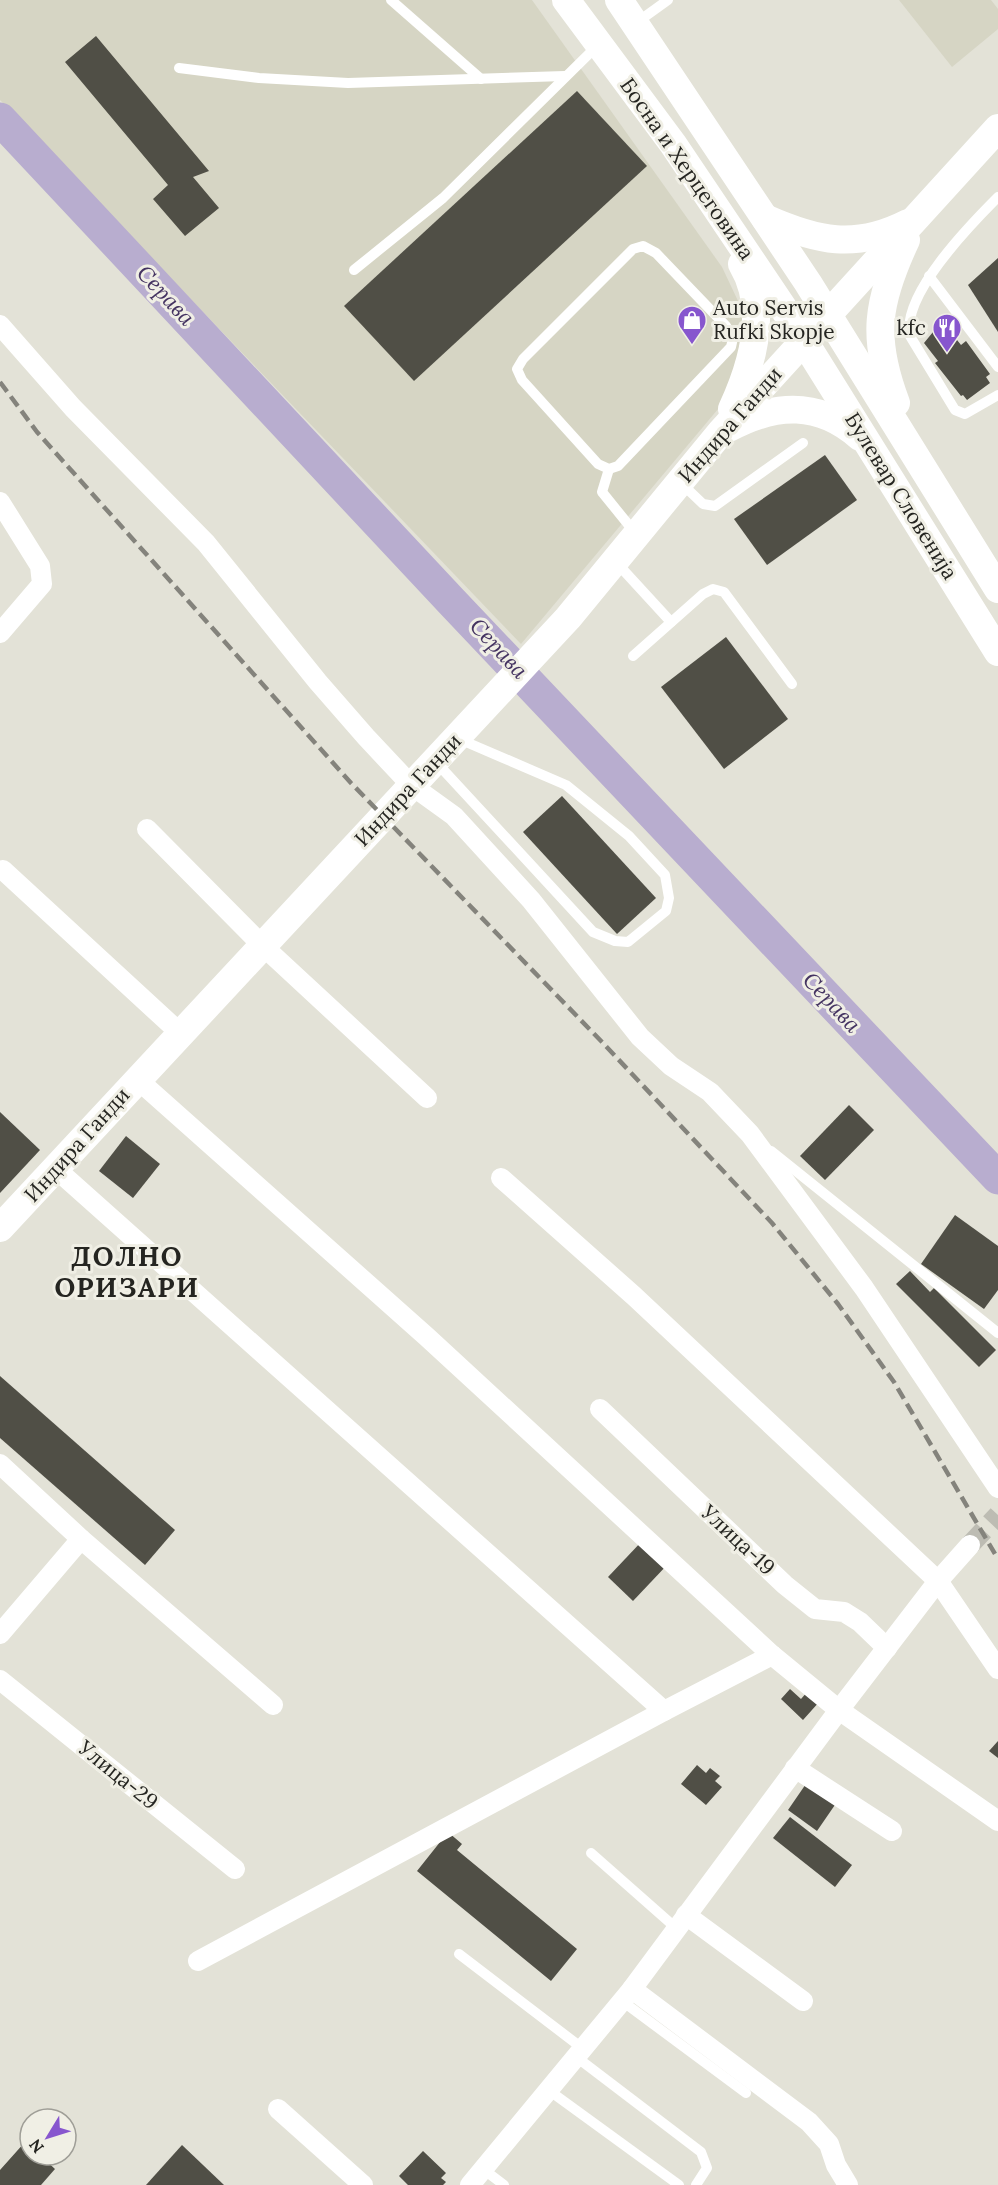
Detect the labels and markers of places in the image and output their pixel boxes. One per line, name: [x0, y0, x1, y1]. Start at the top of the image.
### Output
place label: Auto Servis Rufki Skopje: [712, 294, 835, 345]
shop icon: Auto Servis Rufki Skopje: [676, 304, 708, 346]
restaurant icon: kfc: [931, 312, 963, 354]
place label: kfc: [897, 314, 926, 341]

